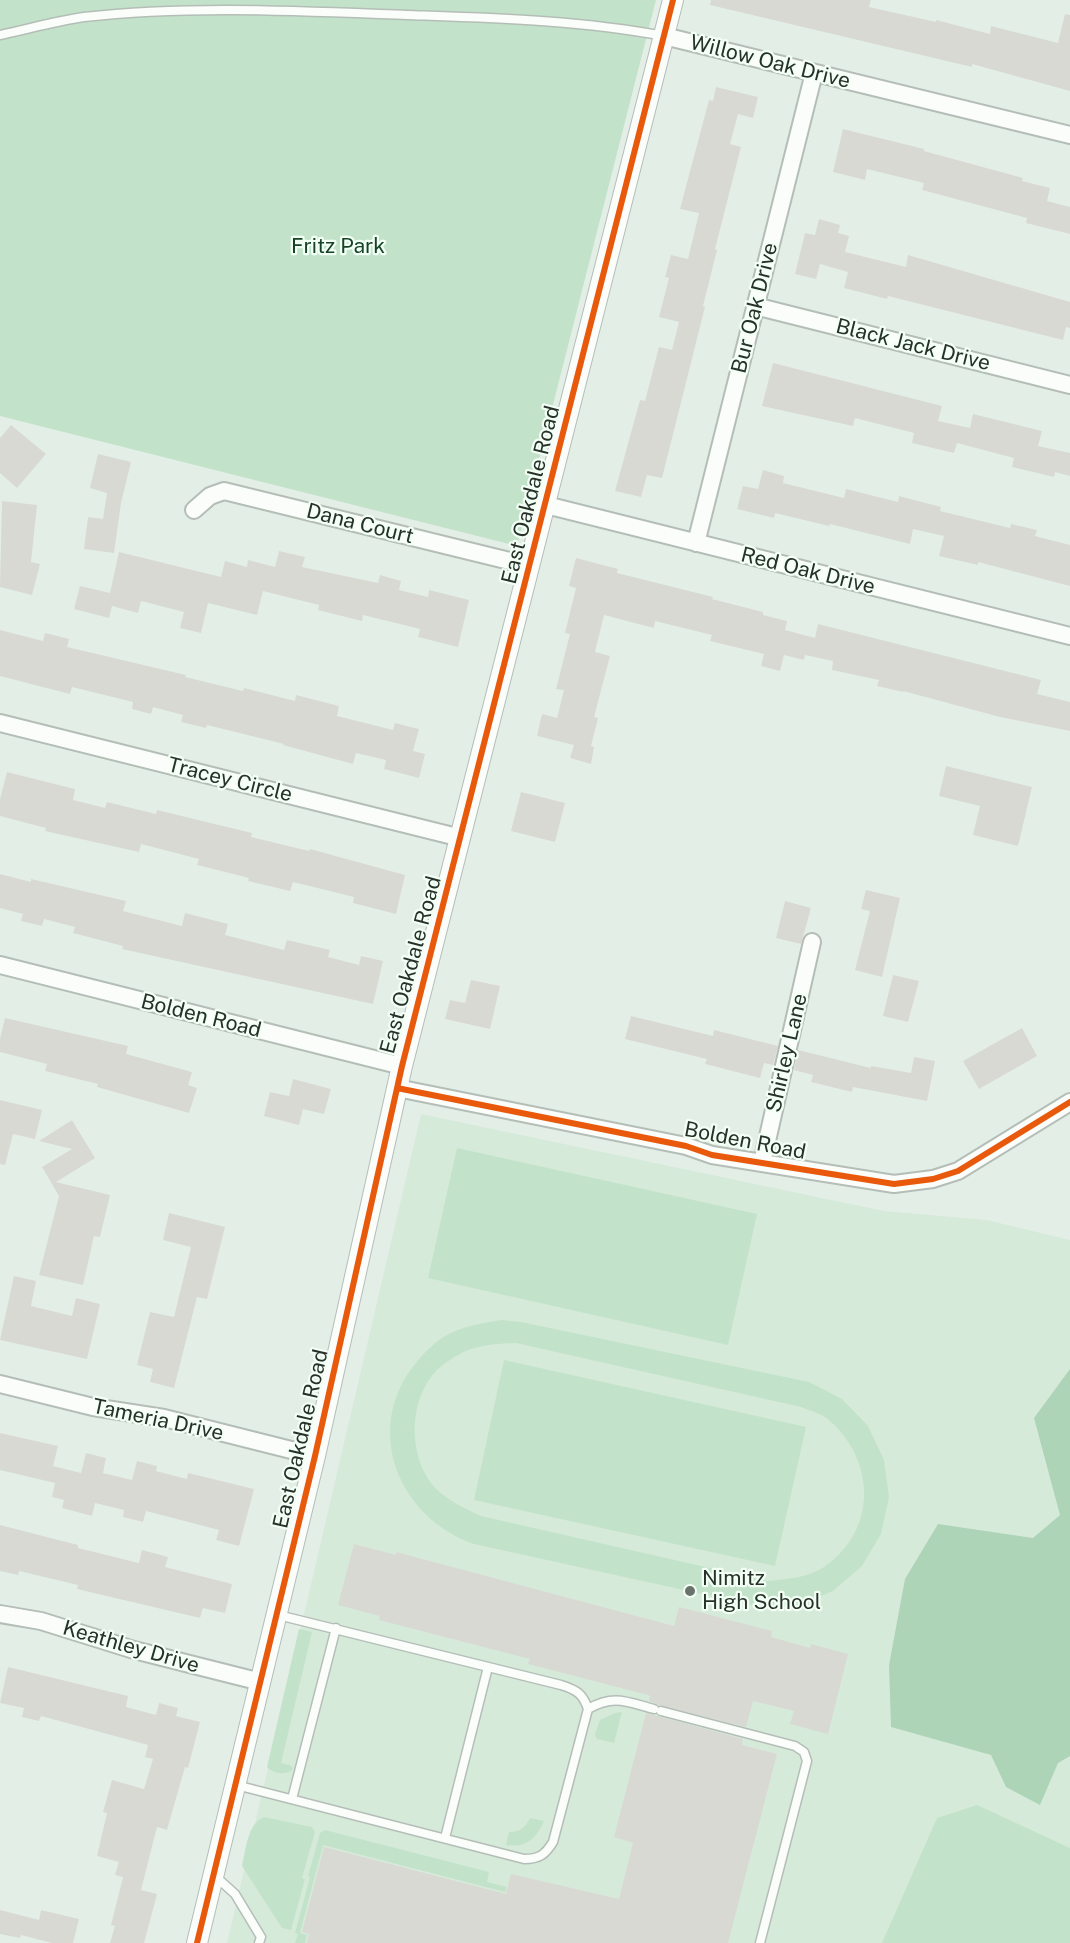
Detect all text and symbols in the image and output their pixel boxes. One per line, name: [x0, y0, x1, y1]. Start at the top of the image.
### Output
street label: Willow Oak Drive: [687, 30, 853, 94]
park label: Fritz Park: [291, 234, 385, 260]
street label: Bur Oak Drive: [727, 240, 783, 376]
street label: Black Jack Drive: [833, 314, 993, 376]
street label: East Oakdale Road: [497, 403, 565, 587]
street label: Dana Court: [304, 499, 416, 549]
street label: Red Oak Drive: [738, 542, 878, 600]
street label: Tracey Circle: [165, 752, 295, 808]
street label: East Oakdale Road: [375, 873, 447, 1057]
street label: Bolden Road: [138, 989, 264, 1043]
street label: Shirley Lane: [761, 991, 813, 1115]
street label: Bolden Road: [682, 1117, 808, 1165]
street label: East Oakdale Road: [268, 1347, 334, 1531]
street label: Tameria Drive: [90, 1394, 226, 1446]
place label: Nimitz High School: [702, 1566, 821, 1616]
marker: Nimitz High School: [683, 1584, 697, 1598]
street label: Keathley Drive: [60, 1615, 202, 1679]

